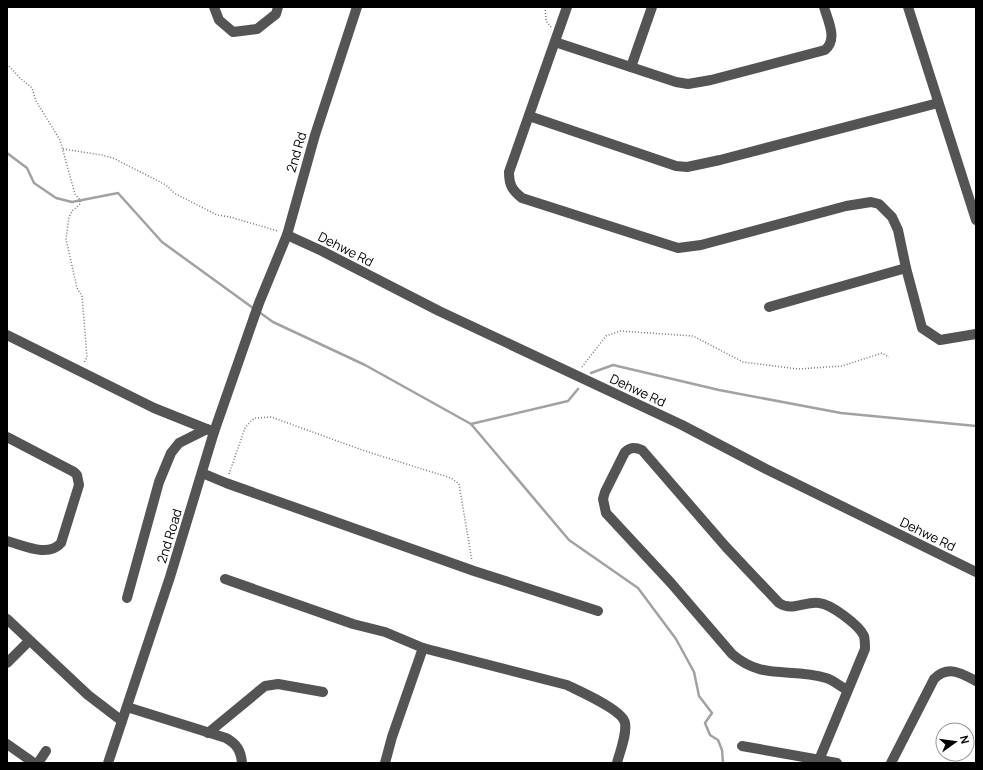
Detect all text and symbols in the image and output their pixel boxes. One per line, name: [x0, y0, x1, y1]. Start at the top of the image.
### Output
street label: 2nd Rd: [282, 130, 310, 174]
street label: Dehwe Rd: [315, 227, 377, 271]
street label: Dehwe Rd: [607, 369, 669, 411]
street label: 2nd Road: [152, 506, 186, 566]
street label: Dehwe Rd: [897, 513, 959, 555]
north arrow: [935, 722, 975, 762]
text: N: [957, 734, 973, 745]

